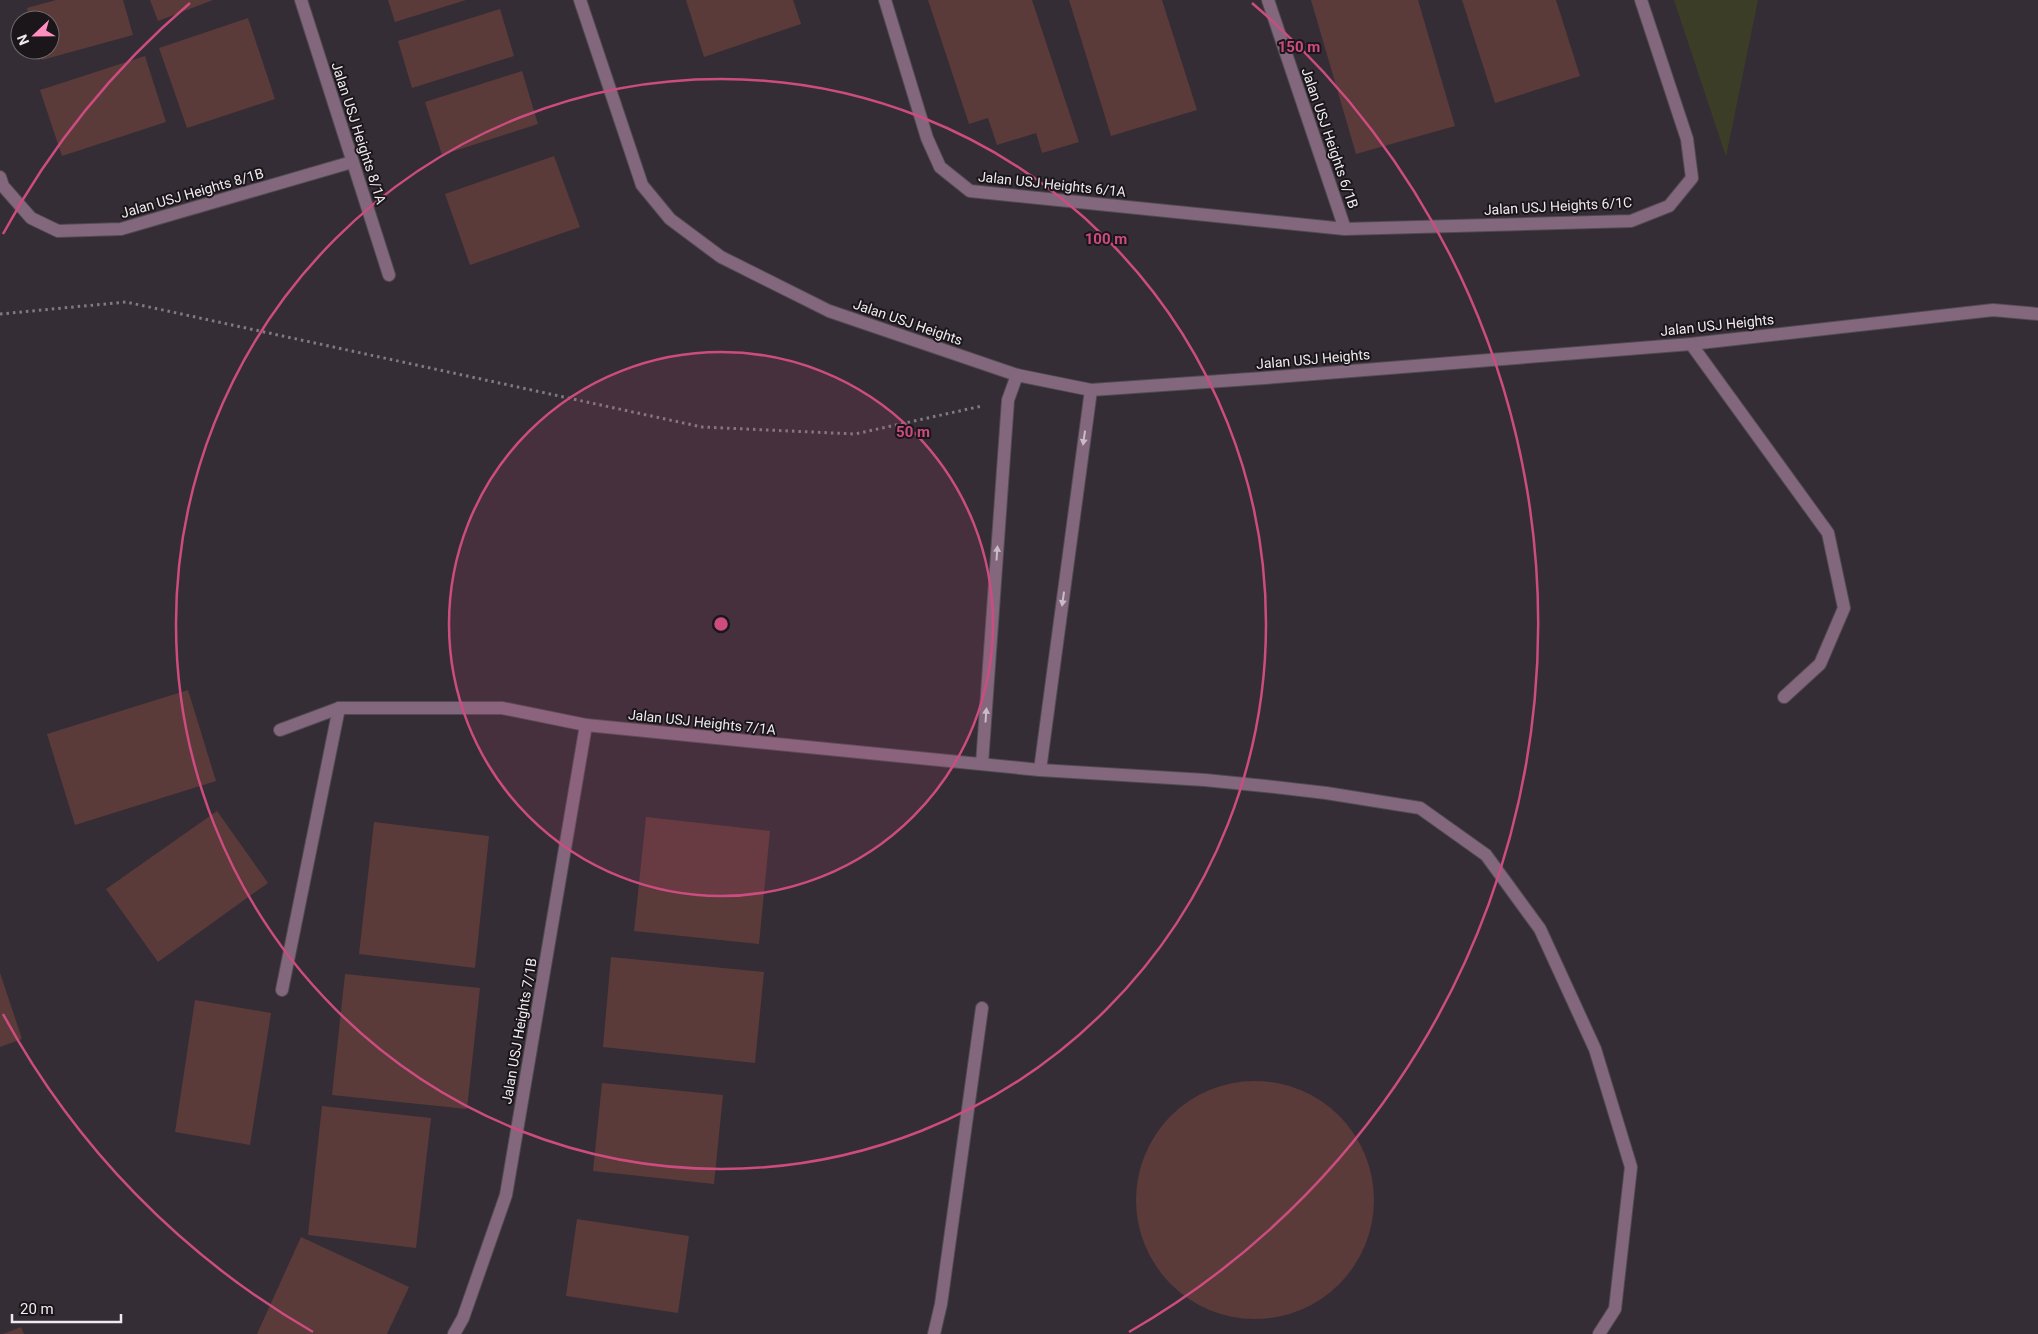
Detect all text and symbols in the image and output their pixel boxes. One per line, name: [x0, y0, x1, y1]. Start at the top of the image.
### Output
north arrow: [10, 10, 60, 60]
text: N: [14, 32, 32, 47]
text: 150 m: [1278, 38, 1320, 56]
street label: Jalan USJ Heights 8/1A: [328, 60, 390, 206]
street label: Jalan USJ Heights 6/1B: [1298, 65, 1362, 211]
street label: Jalan USJ Heights 8/1B: [119, 165, 265, 221]
street label: Jalan USJ Heights 6/1A: [977, 168, 1127, 200]
street label: Jalan USJ Heights 6/1C: [1483, 194, 1633, 218]
text: 100 m: [1085, 230, 1127, 248]
street label: Jalan USJ Heights: [851, 296, 965, 348]
street label: Jalan USJ Heights: [1659, 311, 1775, 339]
street label: Jalan USJ Heights: [1255, 346, 1371, 372]
text: 50 m: [896, 423, 930, 441]
one-way arrow: [1080, 431, 1088, 447]
one-way arrow: [993, 545, 1001, 561]
one-way arrow: [1059, 592, 1067, 608]
centre of rings: [712, 615, 730, 633]
street label: Jalan USJ Heights 7/1A: [627, 706, 777, 738]
one-way arrow: [982, 707, 990, 723]
street label: Jalan USJ Heights 7/1B: [498, 957, 540, 1105]
scale bar: [12, 1292, 121, 1324]
text: 20 m: [20, 1300, 54, 1318]

